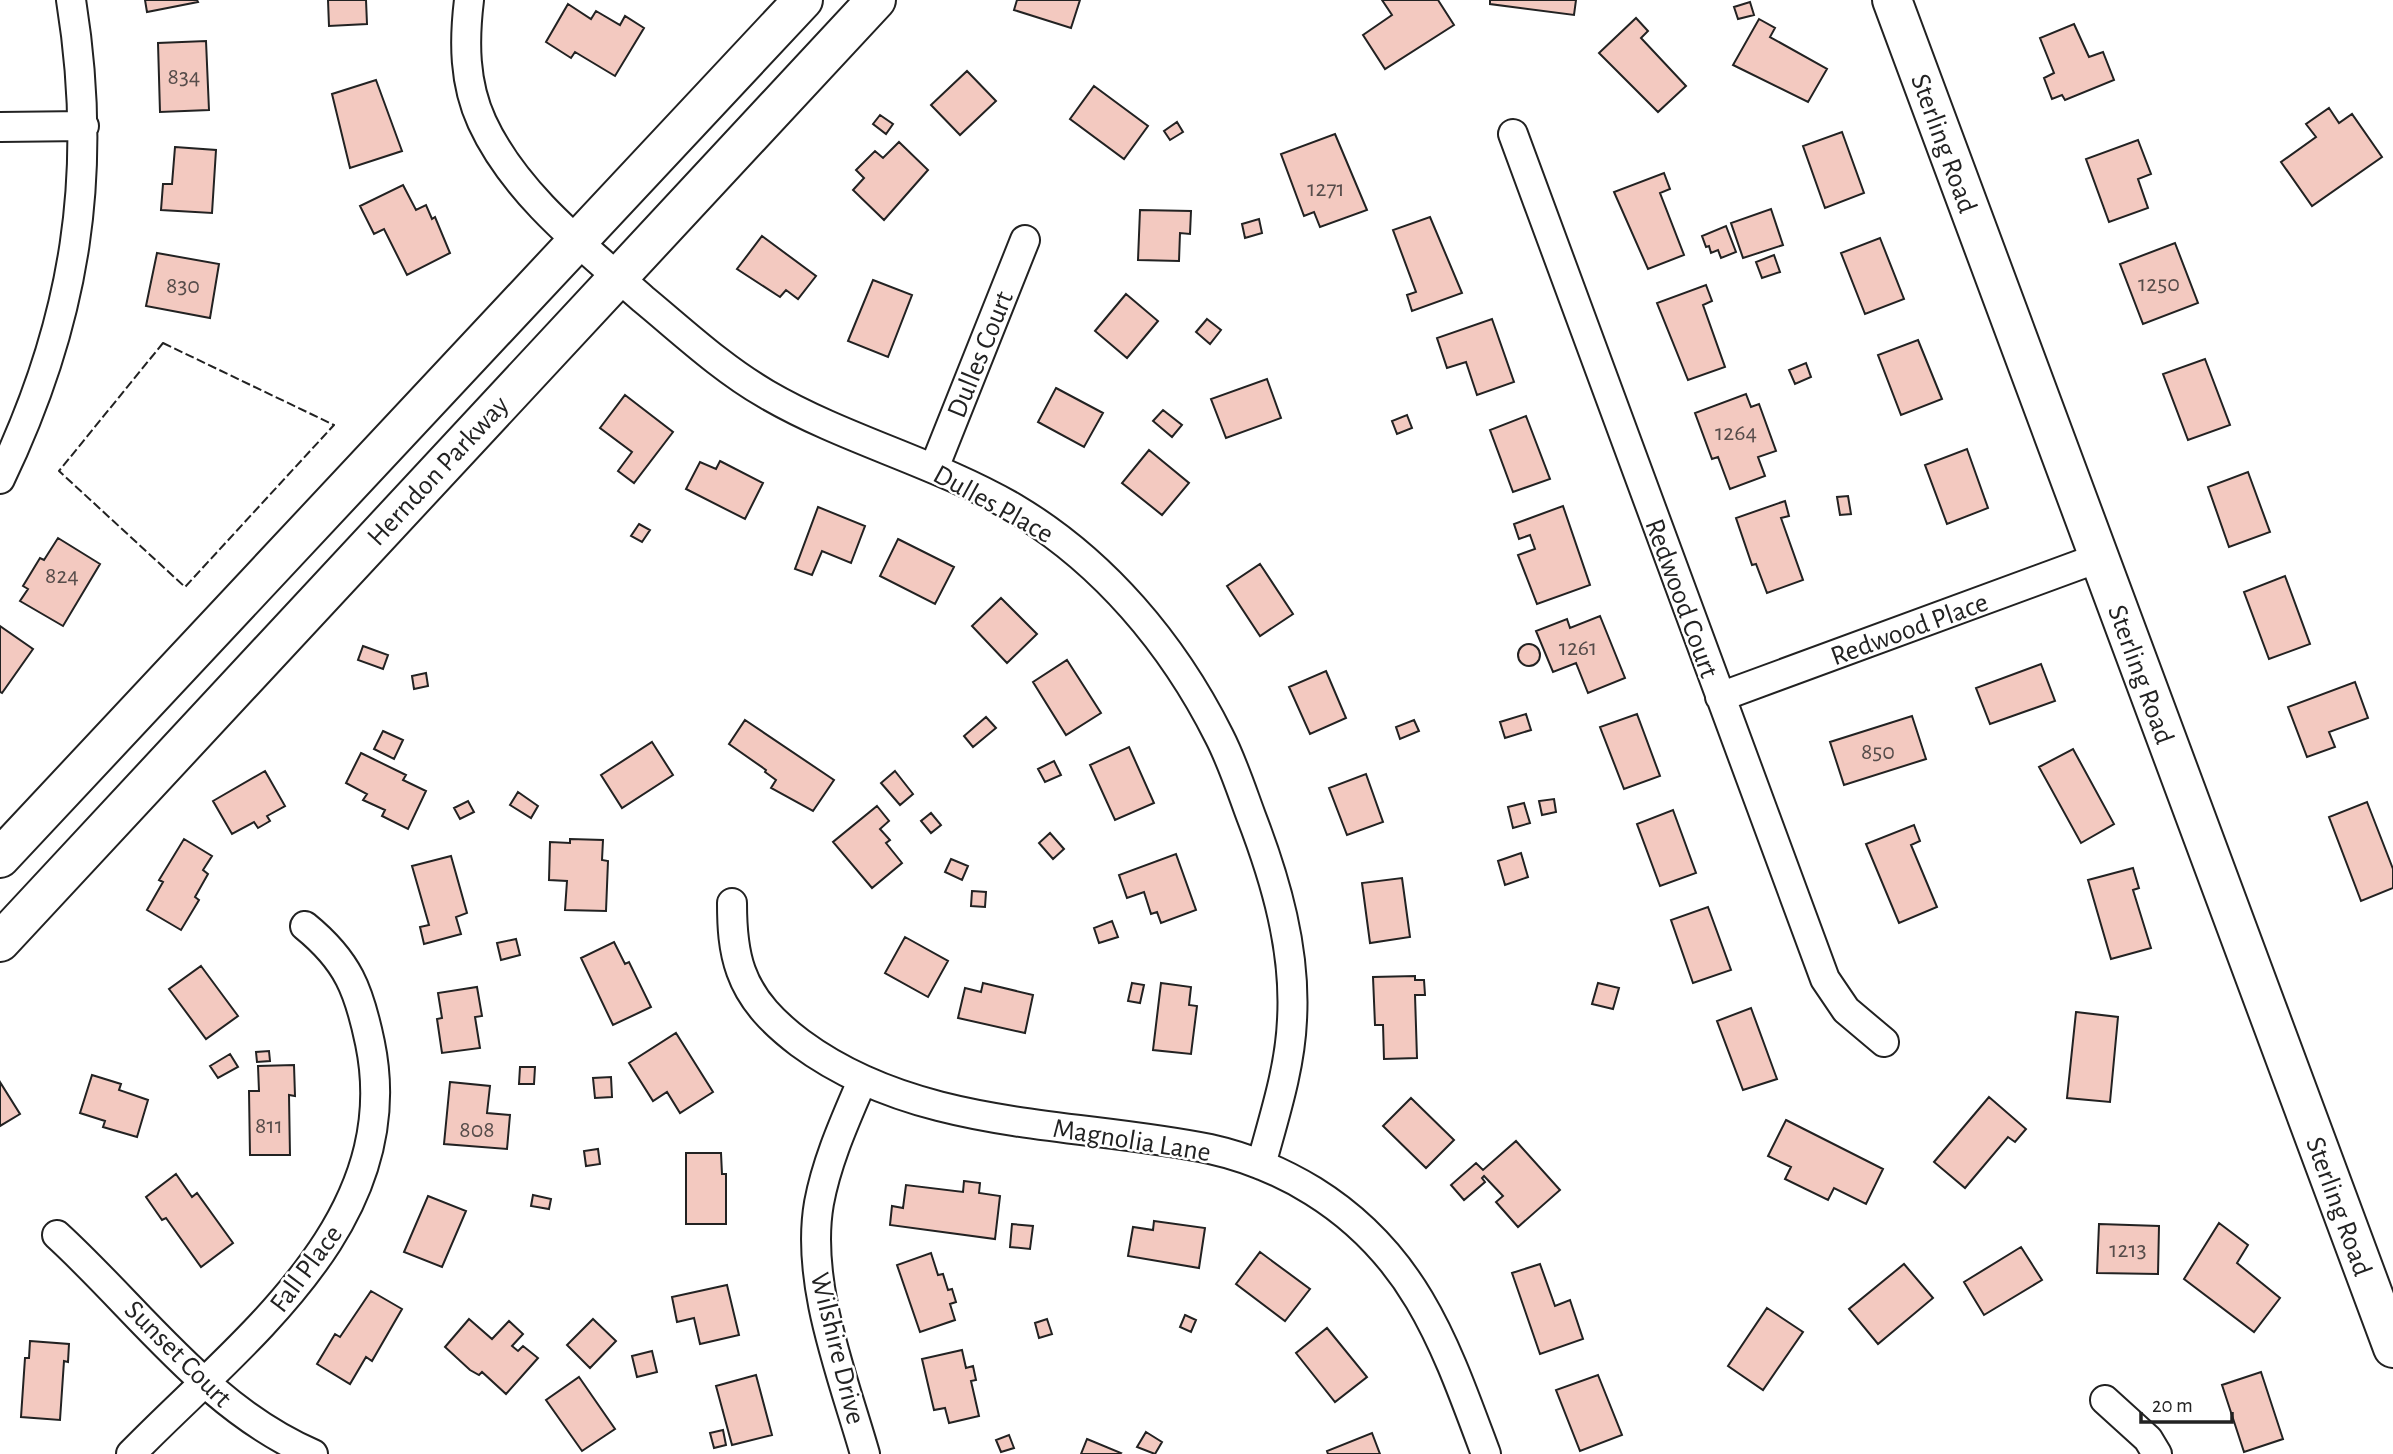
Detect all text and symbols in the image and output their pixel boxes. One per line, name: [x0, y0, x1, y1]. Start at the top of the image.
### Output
house number: 834: [168, 65, 200, 89]
street label: Sterling Road: [1905, 70, 1981, 217]
house number: 1271: [1307, 177, 1345, 201]
house number: 1250: [2138, 272, 2180, 296]
house number: 830: [166, 274, 200, 298]
street label: Dulles Court: [943, 287, 1019, 422]
street label: Herndon Parkway: [362, 391, 515, 552]
house number: 1264: [1715, 421, 1757, 445]
street label: Dulles Place: [928, 460, 1058, 549]
street label: Redwood Court: [1639, 516, 1723, 682]
house number: 824: [45, 564, 79, 588]
street label: Redwood Place: [1827, 588, 1992, 671]
street label: Sterling Road: [2102, 601, 2178, 748]
house number: 1261: [1559, 636, 1597, 660]
house number: 850: [1861, 740, 1895, 764]
house number: 811: [255, 1114, 283, 1138]
street label: Magnolia Lane: [1051, 1115, 1213, 1167]
house number: 808: [459, 1118, 495, 1142]
street label: Sterling Road: [2300, 1133, 2376, 1280]
street label: Fall Place: [265, 1221, 348, 1318]
house number: 1213: [2109, 1238, 2147, 1262]
street label: Wilshire Drive: [805, 1270, 869, 1427]
street label: Sunset Court: [119, 1296, 236, 1413]
scale bar: [2141, 1380, 2232, 1424]
text: 20 m: [2152, 1395, 2193, 1416]

